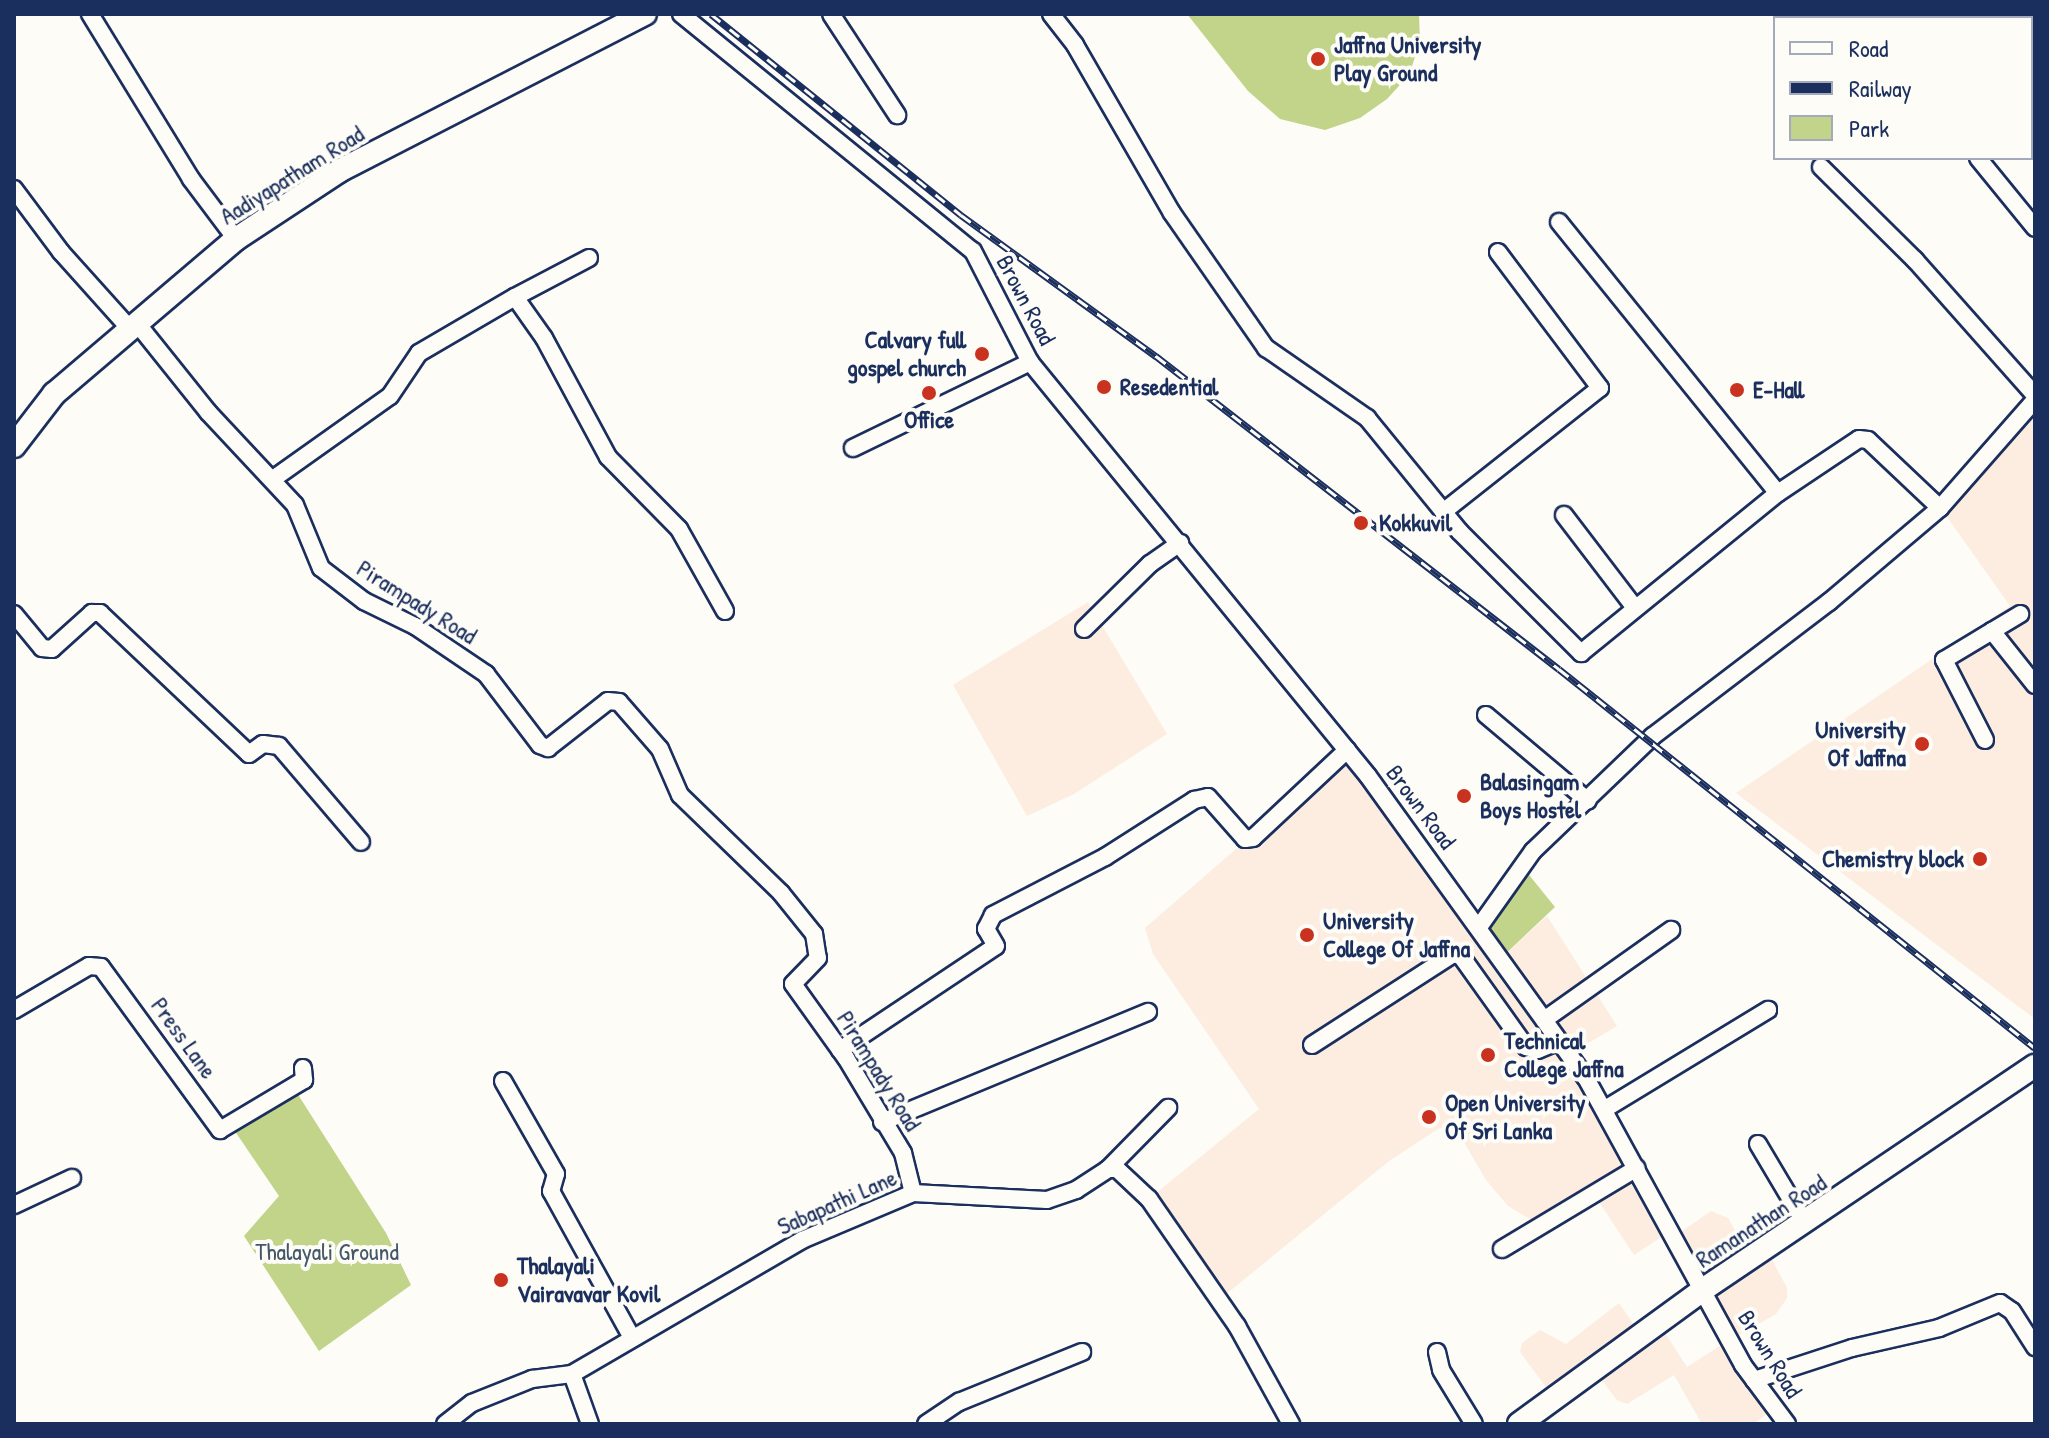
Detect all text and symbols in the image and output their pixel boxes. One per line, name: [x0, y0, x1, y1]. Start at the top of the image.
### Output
legend: [1773, 16, 2033, 160]
place label: Jaffna University Play Ground: [1334, 31, 1482, 87]
text: Road: [1849, 32, 1888, 64]
marker: Jaffna University Play Ground: [1309, 50, 1327, 68]
text: Railway: [1849, 72, 1912, 104]
text: Park: [1849, 112, 1889, 144]
street label: Aadiyapatham Road: [215, 119, 369, 231]
street label: Brown Road: [990, 250, 1062, 350]
place label: Calvary full gospel church: [847, 326, 966, 382]
marker: Calvary full gospel church: [973, 345, 991, 363]
place label: Resedential: [1120, 373, 1218, 401]
place label: E-Hall: [1753, 376, 1804, 404]
marker: Resedential: [1095, 378, 1113, 396]
marker: E-Hall: [1728, 381, 1746, 399]
marker: Office: [920, 384, 938, 402]
place label: Office: [904, 406, 954, 434]
place label: Kokkuvil: [1379, 509, 1452, 537]
marker: Kokkuvil: [1350, 512, 1372, 534]
street label: Pirampady Road: [352, 554, 482, 650]
place label: University Of Jaffna: [1815, 716, 1906, 772]
marker: University Of Jaffna: [1913, 735, 1931, 753]
street label: Brown Road: [1380, 759, 1462, 855]
place label: Balasingam Boys Hostel: [1480, 768, 1581, 824]
marker: Balasingam Boys Hostel: [1455, 787, 1473, 805]
place label: Chemistry block: [1822, 845, 1964, 873]
marker: Chemistry block: [1971, 850, 1989, 868]
place label: University College Of Jaffna: [1323, 907, 1470, 963]
marker: University College Of Jaffna: [1298, 926, 1316, 944]
street label: Press Lane: [145, 992, 223, 1084]
street label: Pirampady Road: [831, 1006, 927, 1136]
place label: Technical College Jaffna: [1504, 1027, 1624, 1083]
marker: Technical College Jaffna: [1479, 1046, 1497, 1064]
place label: Open University Of Sri Lanka: [1445, 1089, 1585, 1145]
marker: Open University Of Sri Lanka: [1420, 1108, 1438, 1126]
street label: Sabapathi Lane: [773, 1163, 901, 1241]
street label: Ramanathan Road: [1690, 1168, 1832, 1274]
park label: Thalayali Ground: [255, 1238, 399, 1266]
place label: Thalayali Vairavavar Kovil: [517, 1252, 660, 1308]
marker: Thalayali Vairavavar Kovil: [492, 1271, 510, 1289]
street label: Brown Road: [1732, 1305, 1808, 1403]

